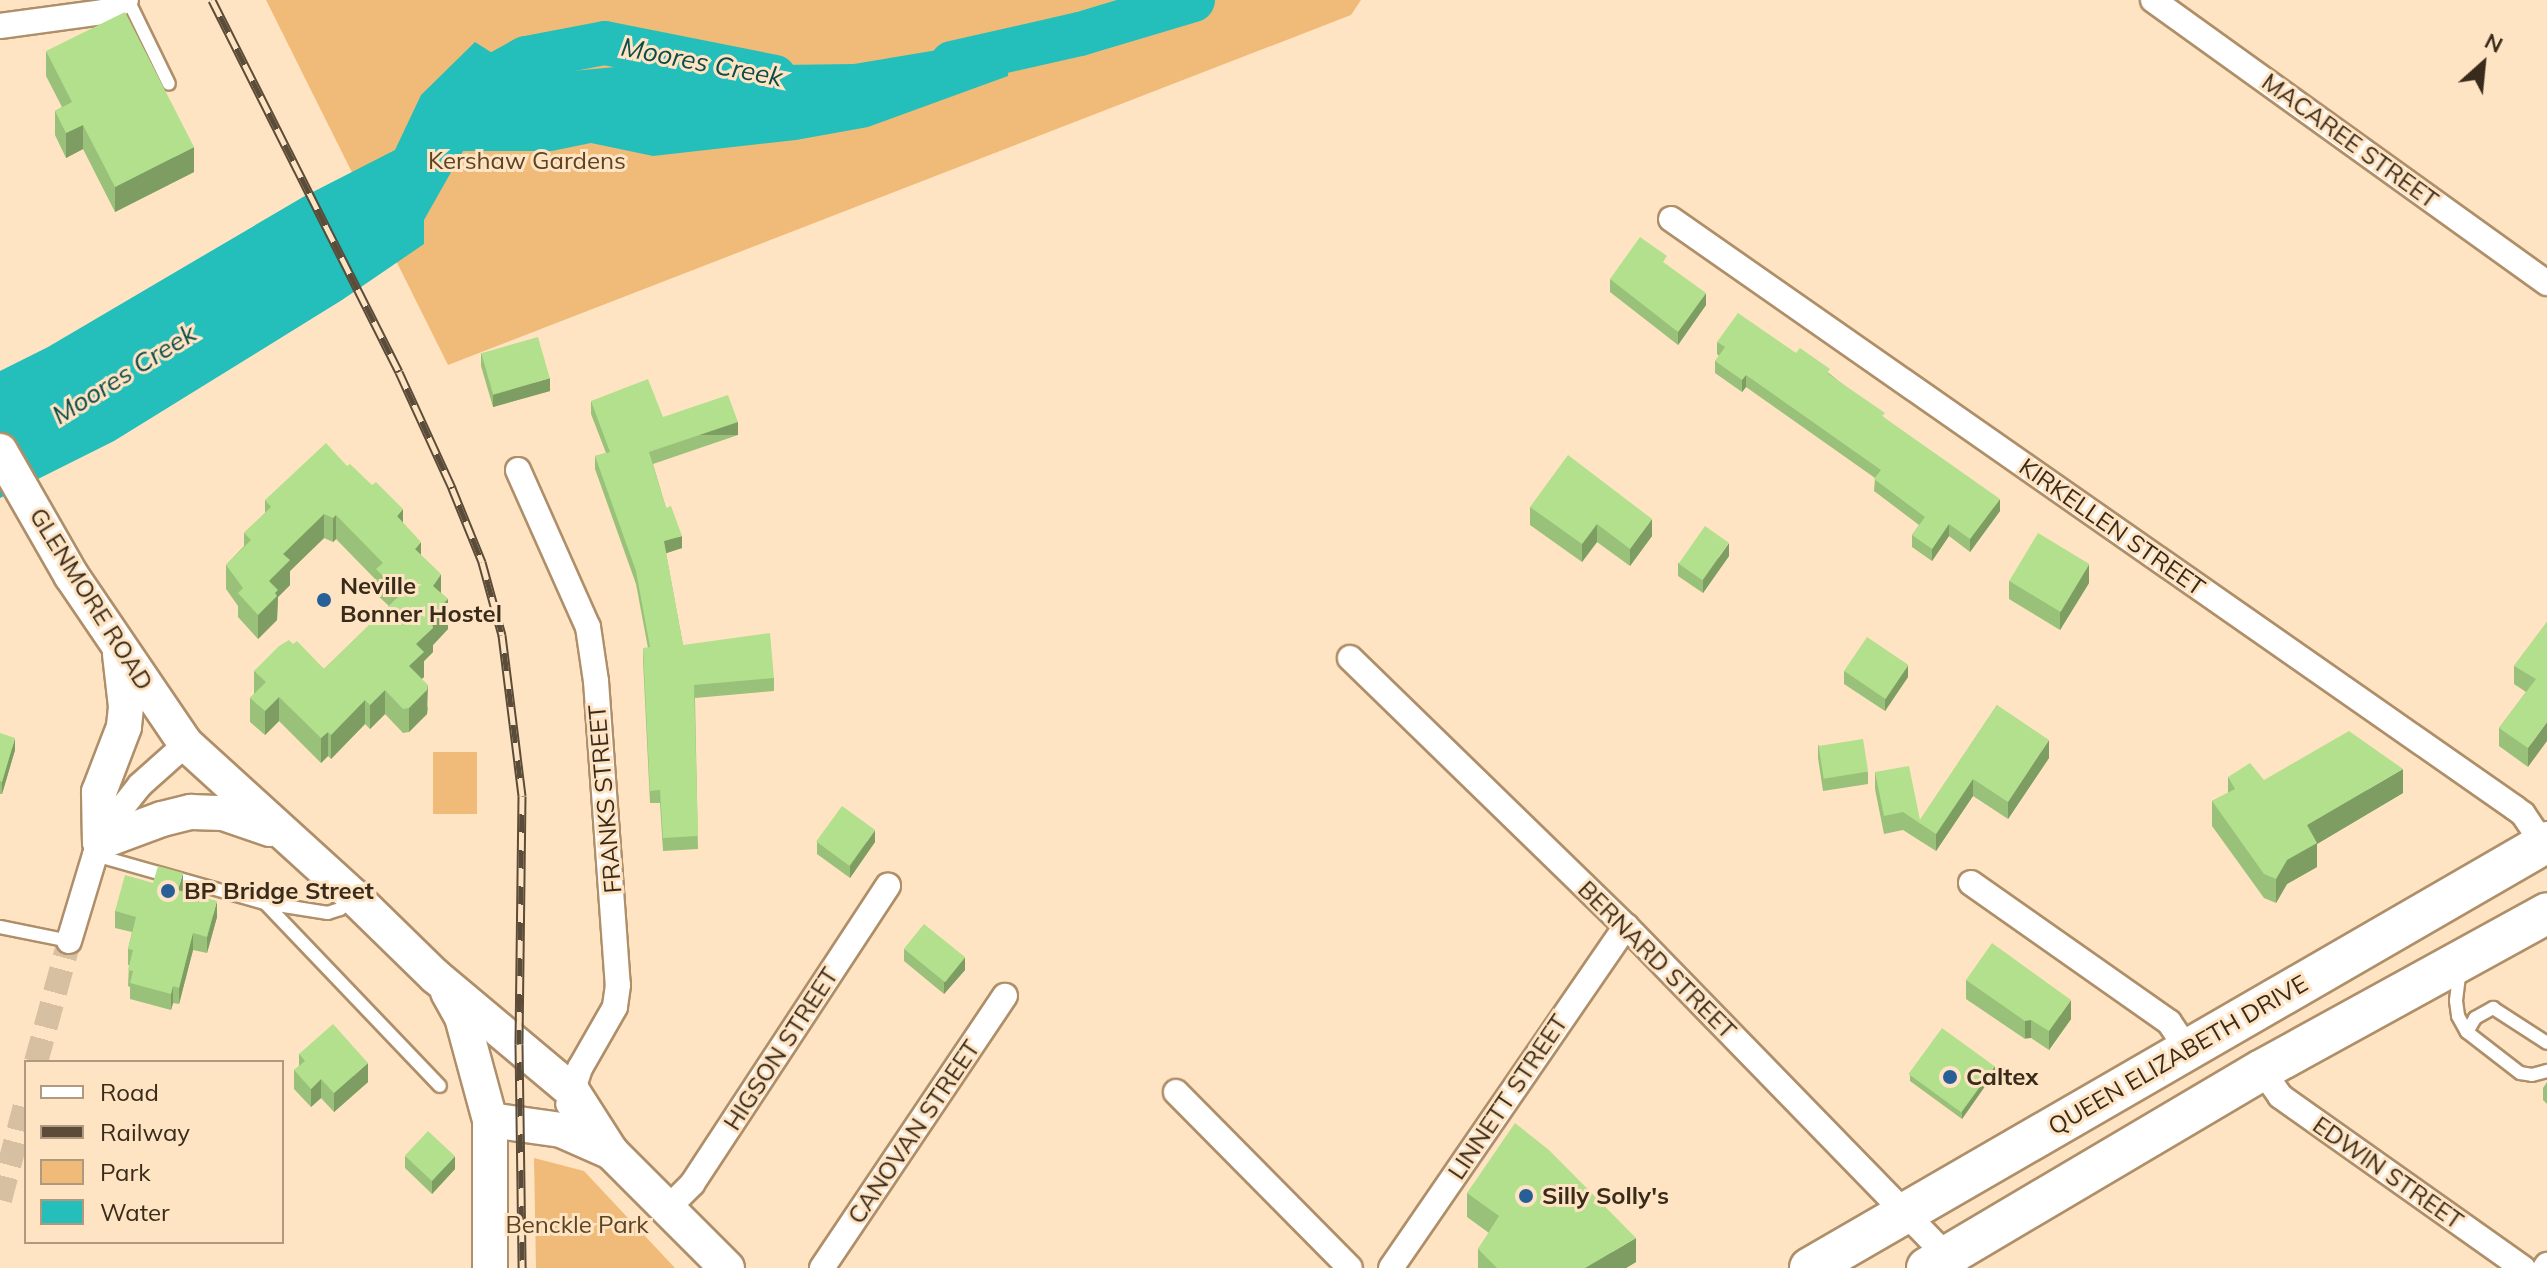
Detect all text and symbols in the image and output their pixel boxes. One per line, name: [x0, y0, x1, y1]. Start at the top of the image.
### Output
north arrow: [2443, 24, 2523, 104]
text: N: [2480, 26, 2508, 59]
water label: Moores Creek: [619, 31, 785, 93]
street label: MACAREE STREET: [2256, 67, 2444, 215]
park label: Kershaw Gardens: [428, 147, 626, 175]
water label: Moores Creek: [46, 317, 202, 431]
street label: KIRKELLEN STREET: [2014, 452, 2210, 602]
street label: GLENMORE ROAD: [23, 503, 159, 695]
place label: Neville Bonner Hostel: [340, 572, 502, 628]
marker: Neville Bonner Hostel: [315, 591, 333, 609]
street label: FRANKS STREET: [582, 703, 628, 895]
street label: BERNARD STREET: [1572, 875, 1742, 1045]
place label: BP Bridge Street: [184, 877, 374, 905]
marker: BP Bridge Street: [159, 882, 177, 900]
street label: HIGSON STREET: [718, 962, 844, 1136]
street label: QUEEN ELIZABETH DRIVE: [2043, 969, 2313, 1141]
street label: LINNETT STREET: [1442, 1009, 1574, 1185]
street label: CANOVAN STREET: [842, 1035, 986, 1229]
legend: [24, 1060, 284, 1244]
place label: Caltex: [1966, 1063, 2038, 1091]
marker: Caltex: [1941, 1068, 1959, 1086]
text: Road: [100, 1077, 159, 1107]
street label: EDWIN STREET: [2307, 1110, 2469, 1236]
text: Railway: [100, 1117, 190, 1147]
text: Park: [100, 1157, 151, 1187]
place label: Silly Solly's: [1542, 1182, 1669, 1210]
marker: Silly Solly's: [1517, 1187, 1535, 1205]
text: Water: [100, 1197, 170, 1227]
park label: Benckle Park: [505, 1211, 649, 1239]

